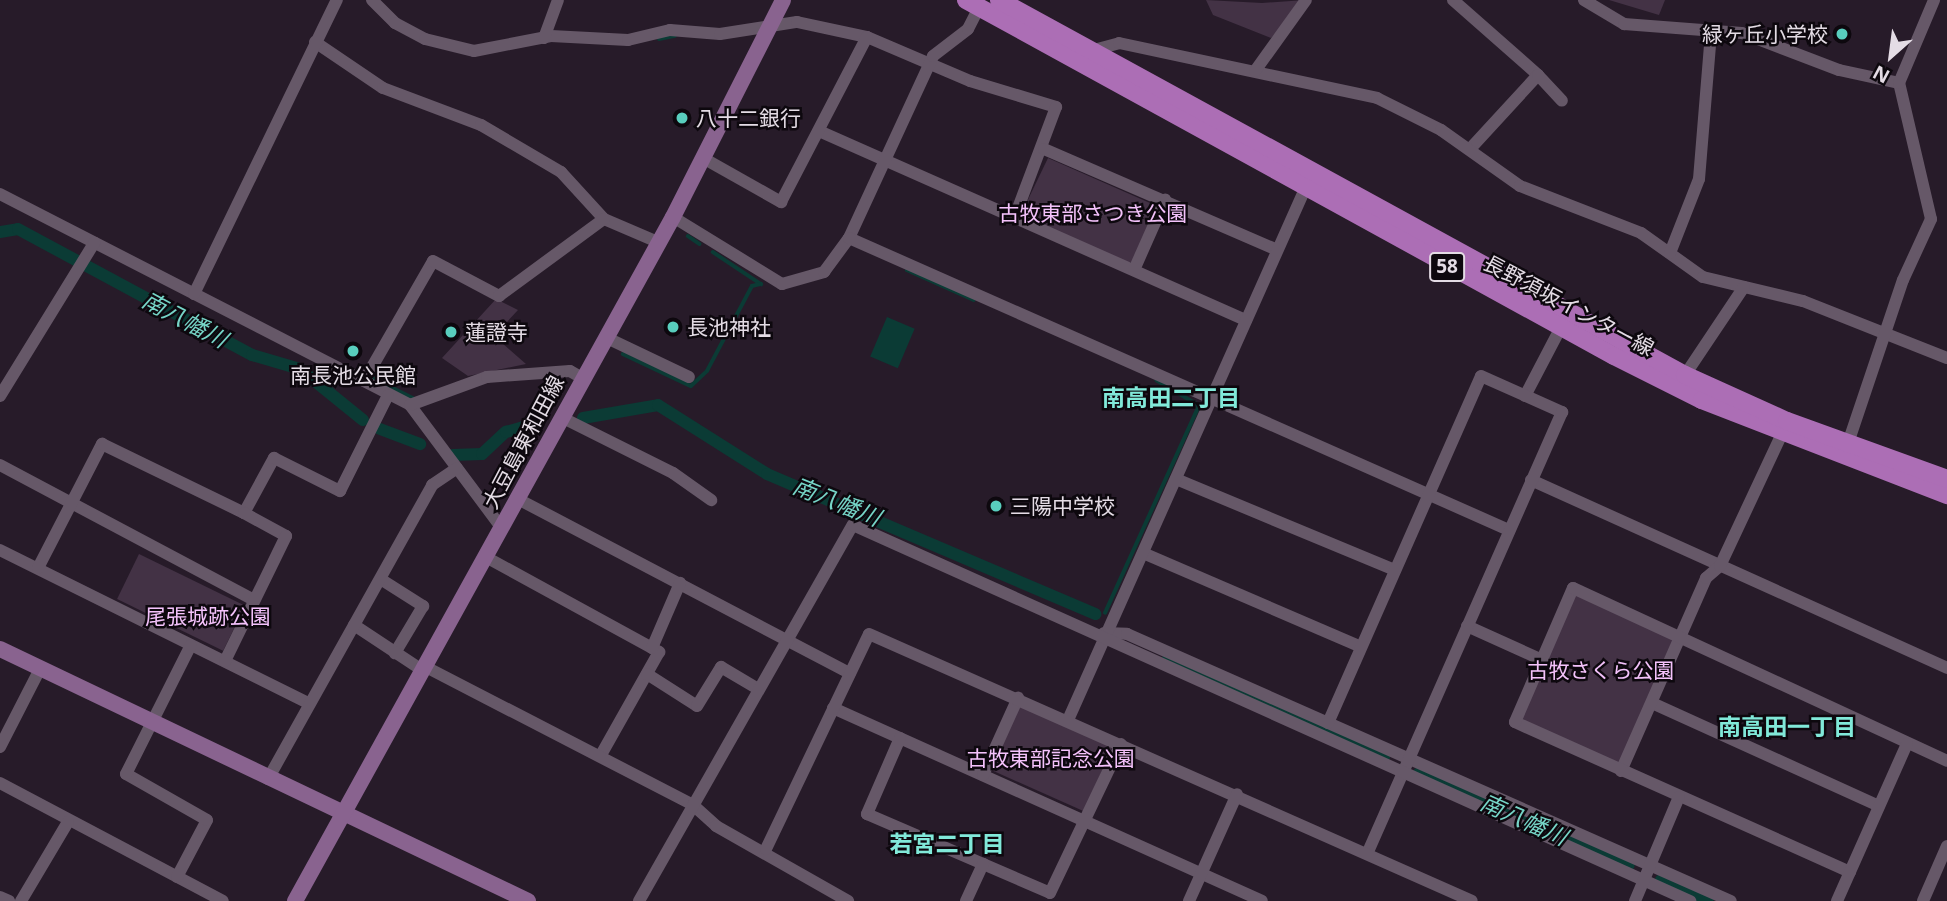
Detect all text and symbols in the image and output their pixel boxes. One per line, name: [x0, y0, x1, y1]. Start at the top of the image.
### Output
place label: 緑ヶ丘小学校: [1702, 21, 1828, 47]
north arrow: [1856, 21, 1926, 91]
marker: 緑ヶ丘小学校: [1834, 26, 1850, 42]
text: N: [1868, 59, 1894, 90]
place label: 八十二銀行: [696, 105, 801, 131]
marker: 八十二銀行: [674, 110, 690, 126]
park label: 古牧東部さつき公園: [999, 200, 1187, 226]
street label: 長野須坂インター線: [1480, 250, 1658, 360]
road number: 58: [1428, 252, 1466, 282]
water label: 南八幡川: [138, 285, 232, 353]
place label: 長池神社: [687, 314, 771, 340]
place label: 蓮證寺: [465, 319, 528, 345]
marker: 長池神社: [665, 319, 681, 335]
marker: 蓮證寺: [443, 324, 459, 340]
marker: 南長池公民館: [345, 343, 361, 359]
place label: 南長池公民館: [290, 362, 416, 388]
street label: 大豆島東和田線: [477, 371, 569, 513]
district label: 南高田二丁目: [1102, 383, 1240, 411]
water label: 南八幡川: [789, 471, 885, 531]
place label: 三陽中学校: [1010, 493, 1115, 519]
marker: 三陽中学校: [988, 498, 1004, 514]
park label: 尾張城跡公園: [145, 603, 271, 629]
park label: 古牧さくら公園: [1528, 657, 1674, 683]
district label: 南高田一丁目: [1718, 712, 1856, 740]
park label: 古牧東部記念公園: [967, 745, 1135, 771]
water label: 南八幡川: [1476, 788, 1572, 850]
district label: 若宮二丁目: [890, 829, 1004, 857]

